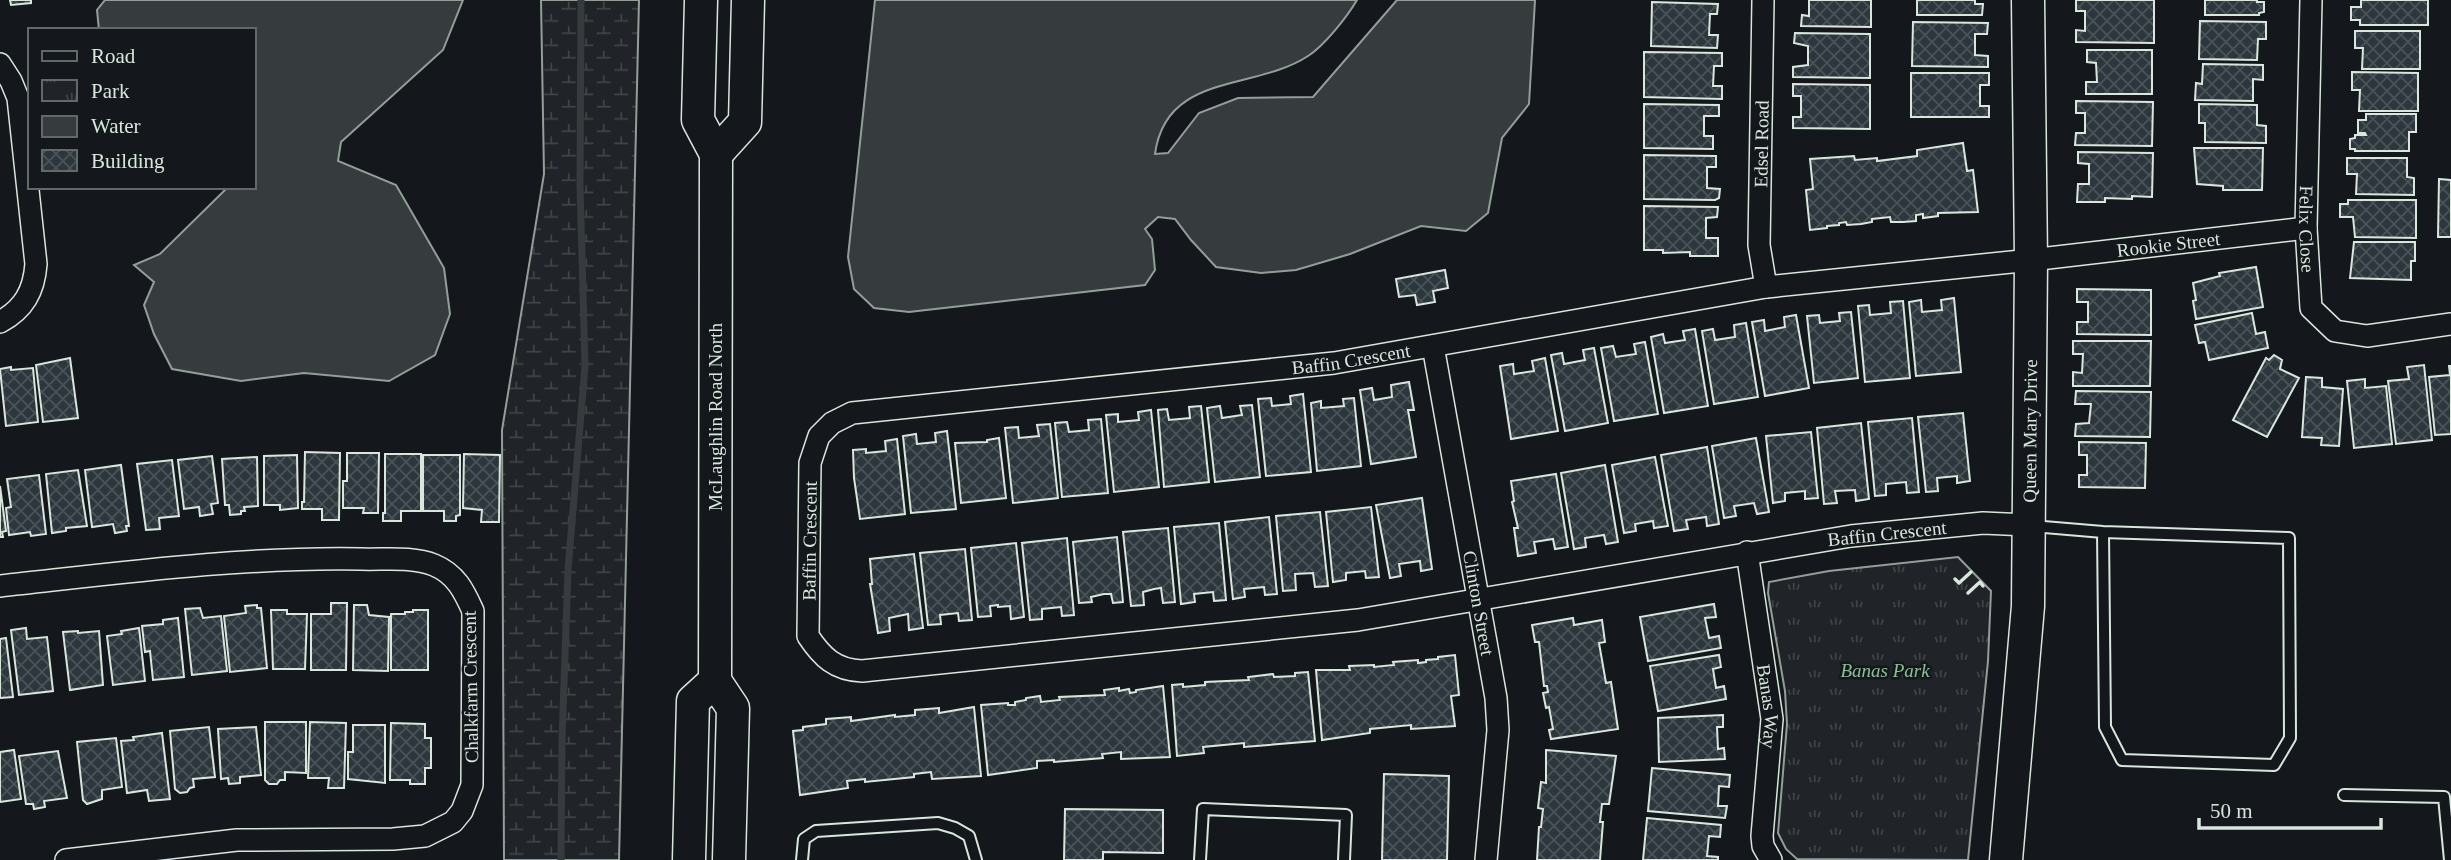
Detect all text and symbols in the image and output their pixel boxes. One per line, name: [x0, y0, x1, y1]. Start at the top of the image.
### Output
legend: [28, 28, 256, 189]
text: Road: [91, 44, 136, 68]
text: Park: [91, 79, 130, 103]
street label: Edsel Road: [1750, 100, 1773, 188]
text: Water: [91, 114, 141, 138]
text: Building: [91, 149, 165, 173]
street label: Felix Close: [2295, 185, 2319, 273]
street label: Rookie Street: [2116, 228, 2222, 261]
street label: McLaughlin Road North: [705, 323, 726, 511]
street label: Baffin Crescent: [1291, 340, 1413, 378]
street label: Queen Mary Drive: [2019, 359, 2041, 503]
street label: Baffin Crescent: [798, 480, 821, 601]
street label: Baffin Crescent: [1827, 517, 1948, 550]
street label: Clinton Street: [1459, 549, 1498, 658]
street label: Chalkfarm Crescent: [459, 610, 482, 763]
park label: Banas Park: [1840, 660, 1930, 681]
street label: Banas Way: [1753, 663, 1782, 750]
scale bar: [2199, 786, 2381, 830]
text: 50 m: [2210, 799, 2253, 823]

